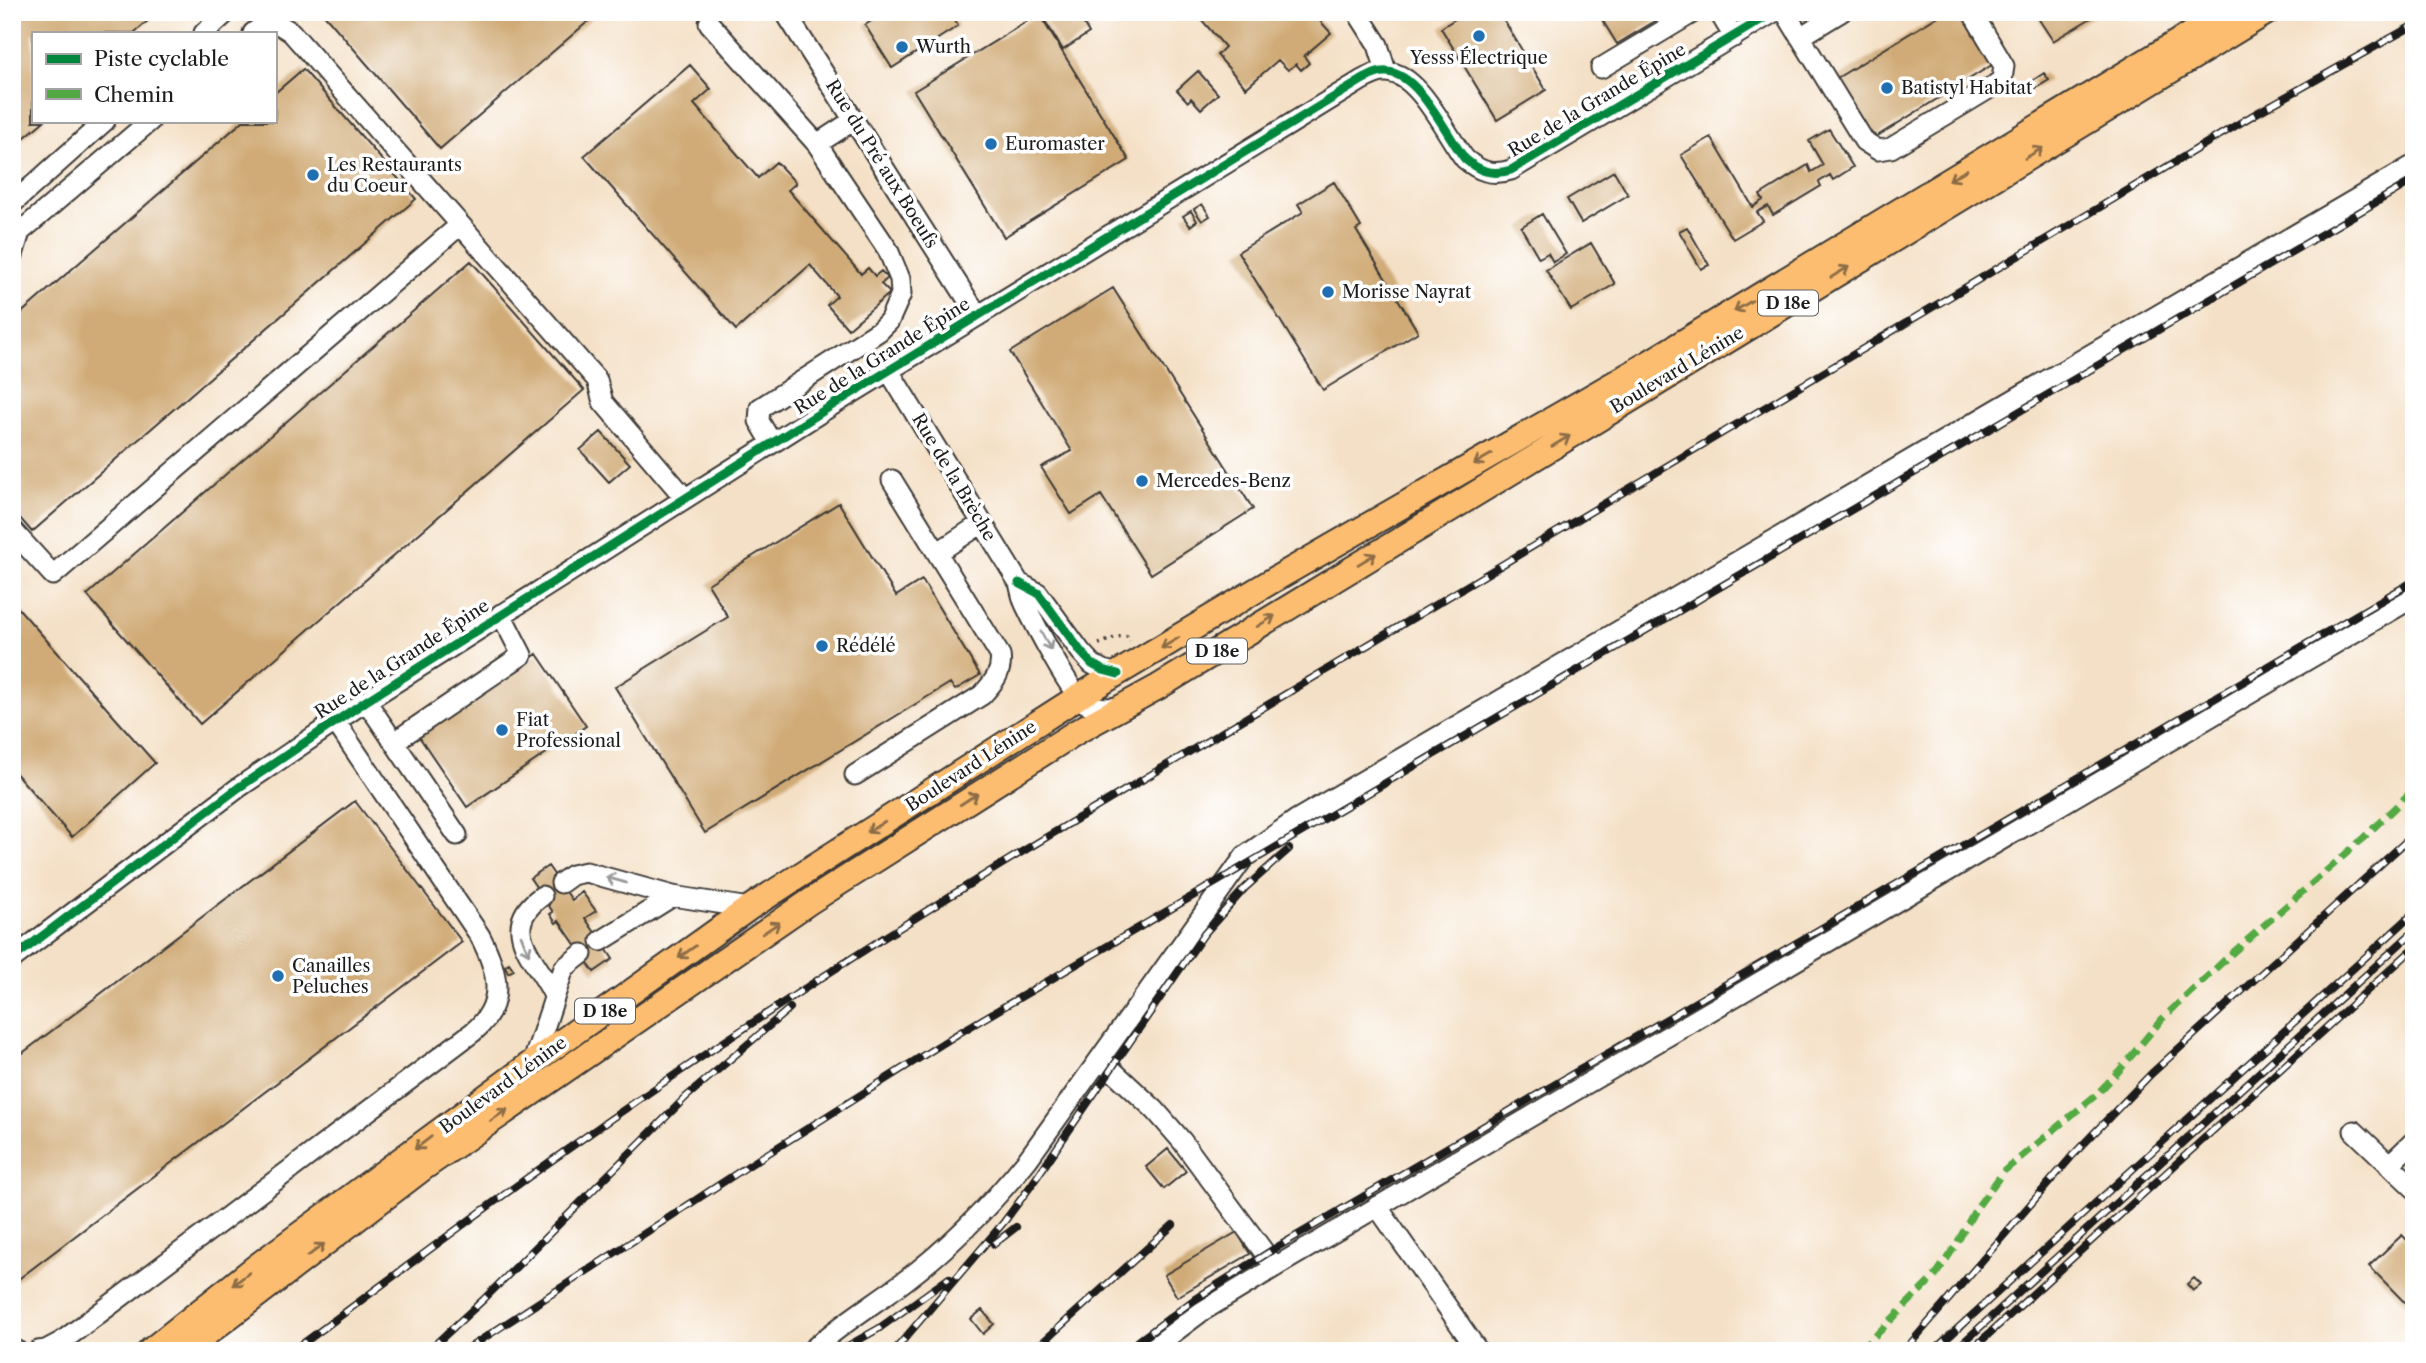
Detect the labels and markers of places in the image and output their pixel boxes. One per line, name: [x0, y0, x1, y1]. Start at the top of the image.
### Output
marker: Yesss Électrique: [1471, 28, 1487, 44]
place label: Wurth: [915, 36, 971, 58]
marker: Wurth: [894, 39, 910, 55]
place label: Yesss Électrique: [1409, 46, 1548, 69]
place label: Batistyl Habitat: [1901, 77, 2033, 99]
marker: Batistyl Habitat: [1879, 80, 1895, 96]
place label: Euromaster: [1005, 133, 1105, 155]
marker: Euromaster: [983, 136, 999, 152]
place label: Les Restaurants du Coeur: [327, 154, 462, 197]
marker: Les Restaurants du Coeur: [305, 167, 321, 183]
place label: Morisse Nayrat: [1342, 281, 1472, 303]
marker: Morisse Nayrat: [1320, 284, 1336, 300]
place label: Mercedes-Benz: [1156, 470, 1291, 492]
marker: Mercedes-Benz: [1134, 473, 1150, 489]
place label: Rédélé: [836, 635, 896, 657]
marker: Rédélé: [814, 638, 830, 654]
place label: Fiat Professional: [516, 709, 621, 752]
marker: Fiat Professional: [494, 722, 510, 738]
place label: Canailles Peluches: [292, 955, 370, 998]
marker: Canailles Peluches: [270, 968, 286, 984]

